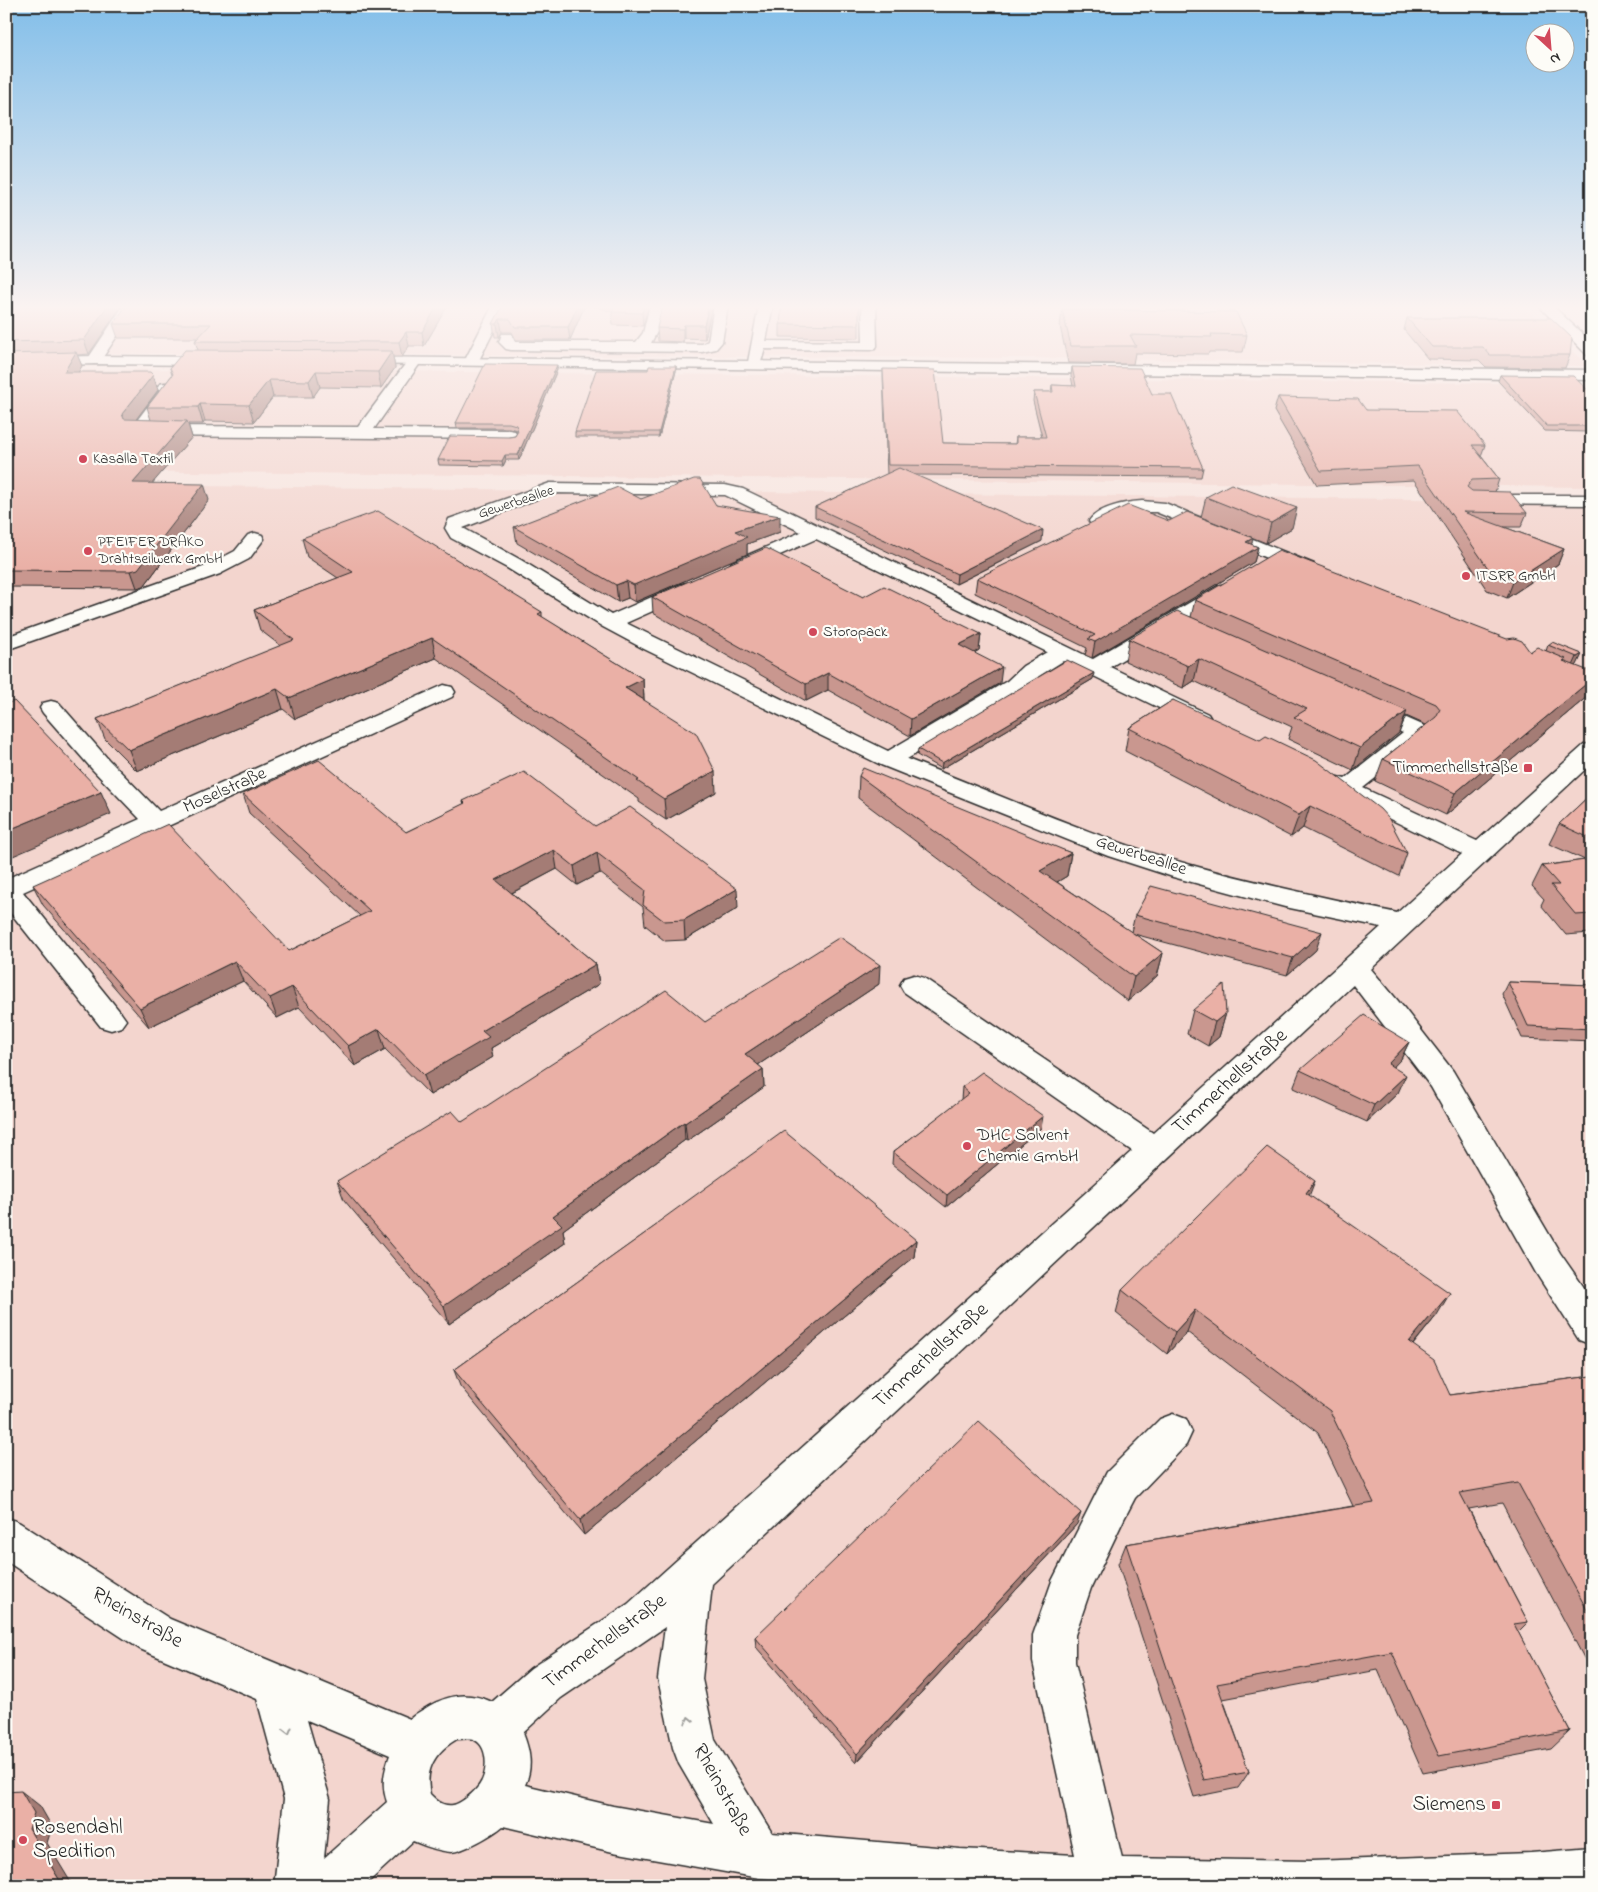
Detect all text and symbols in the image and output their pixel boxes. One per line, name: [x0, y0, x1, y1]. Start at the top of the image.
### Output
north arrow: [1526, 22, 1576, 72]
text: N: [1546, 47, 1564, 70]
place label: Kasalla Textil: [93, 448, 173, 470]
marker: Kasalla Textil: [77, 453, 89, 465]
street label: Gewerbeallee: [475, 479, 557, 525]
place label: PFEIFER DRAKO Drahtseilwerk GmbH: [97, 531, 223, 570]
marker: PFEIFER DRAKO Drahtseilwerk GmbH: [82, 545, 94, 557]
place label: ITSRR GmbH: [1476, 565, 1556, 587]
marker: ITSRR GmbH: [1460, 570, 1472, 582]
place label: Storopack: [823, 621, 888, 643]
marker: Storopack: [807, 626, 819, 638]
place label: Timmerhellstraße: [1392, 755, 1519, 781]
street label: Moselstraße: [179, 761, 272, 821]
marker: Timmerhellstraße: [1522, 762, 1534, 774]
street label: Gewerbeallee: [1092, 829, 1191, 883]
street label: Timmerhellstraße: [1165, 1021, 1295, 1142]
place label: DHC Solvent Chemie GmbH: [976, 1123, 1078, 1170]
marker: DHC Solvent Chemie GmbH: [961, 1140, 973, 1152]
street label: Timmerhellstraße: [866, 1295, 996, 1416]
street label: Rheinstraße: [86, 1580, 189, 1657]
street label: Timmerhellstraße: [537, 1586, 674, 1697]
one-way arrow: [684, 1715, 695, 1724]
one-way arrow: [283, 1727, 293, 1735]
street label: Rheinstraße: [684, 1739, 760, 1842]
place label: Siemens: [1413, 1790, 1486, 1820]
marker: Siemens: [1490, 1799, 1502, 1811]
place label: Rosendahl Spedition: [33, 1813, 123, 1867]
marker: Rosendahl Spedition: [17, 1834, 29, 1846]

